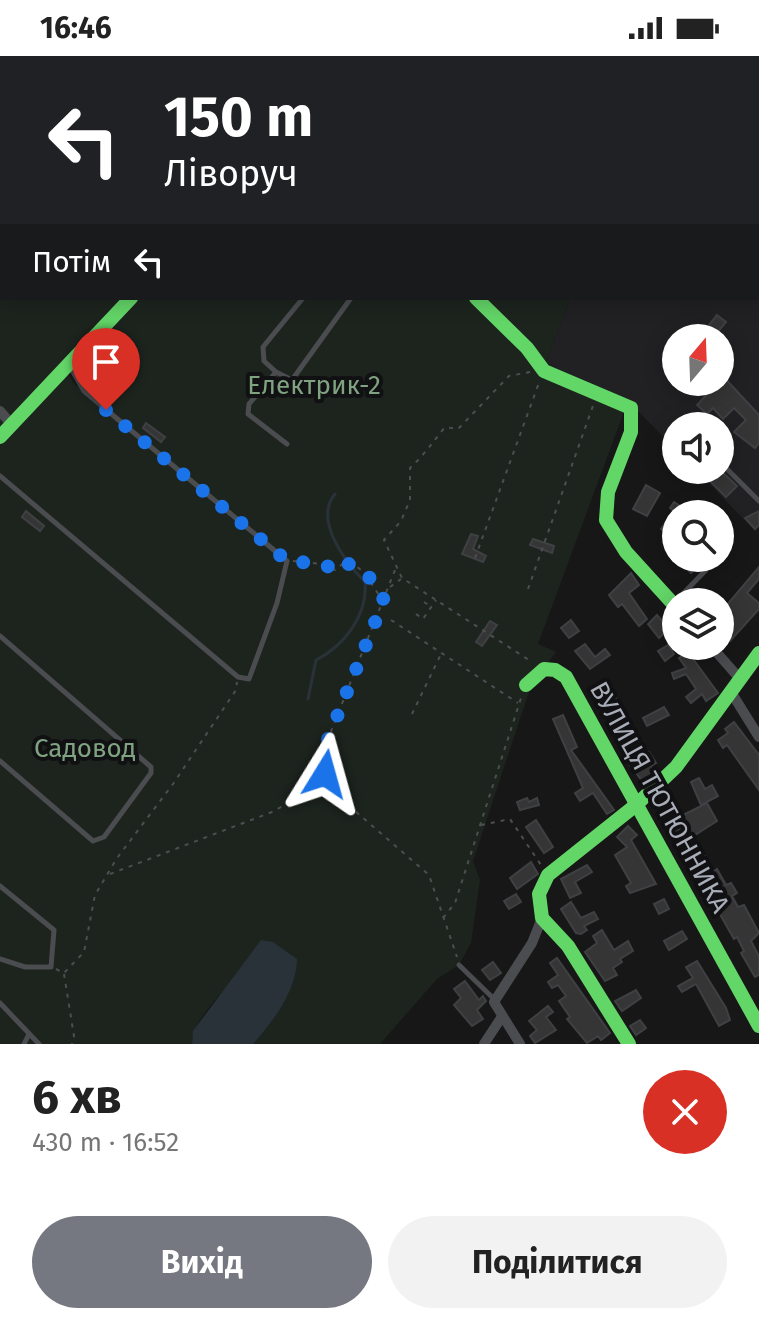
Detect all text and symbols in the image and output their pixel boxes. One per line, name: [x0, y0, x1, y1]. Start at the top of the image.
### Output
text: 16:46: [40, 10, 112, 46]
text: 150 m: [164, 84, 313, 151]
icon: left: [32, 88, 136, 192]
text: Ліворуч: [164, 152, 298, 196]
icon: left: [127, 240, 171, 284]
text: Потім: [32, 244, 111, 280]
north arrow: [662, 324, 734, 396]
map controls: [662, 324, 734, 660]
pin: [72, 328, 140, 410]
icon: arrive: [84, 340, 128, 384]
park label: Електрик-2: [247, 370, 381, 401]
button: sound: [662, 412, 734, 484]
button: search: [662, 500, 734, 572]
button: layers: [662, 588, 734, 660]
street label: ВУЛИЦЯ ТЮТЮННИКА: [583, 676, 736, 918]
position arrow: [283, 732, 367, 816]
park label: Садовод: [34, 733, 136, 764]
text: 6 хв: [32, 1068, 122, 1126]
button: close: [643, 1070, 727, 1154]
text: 430 m · 16:52: [32, 1127, 179, 1158]
button: Вихід: [32, 1216, 372, 1308]
button: Поділитися: [388, 1216, 727, 1308]

